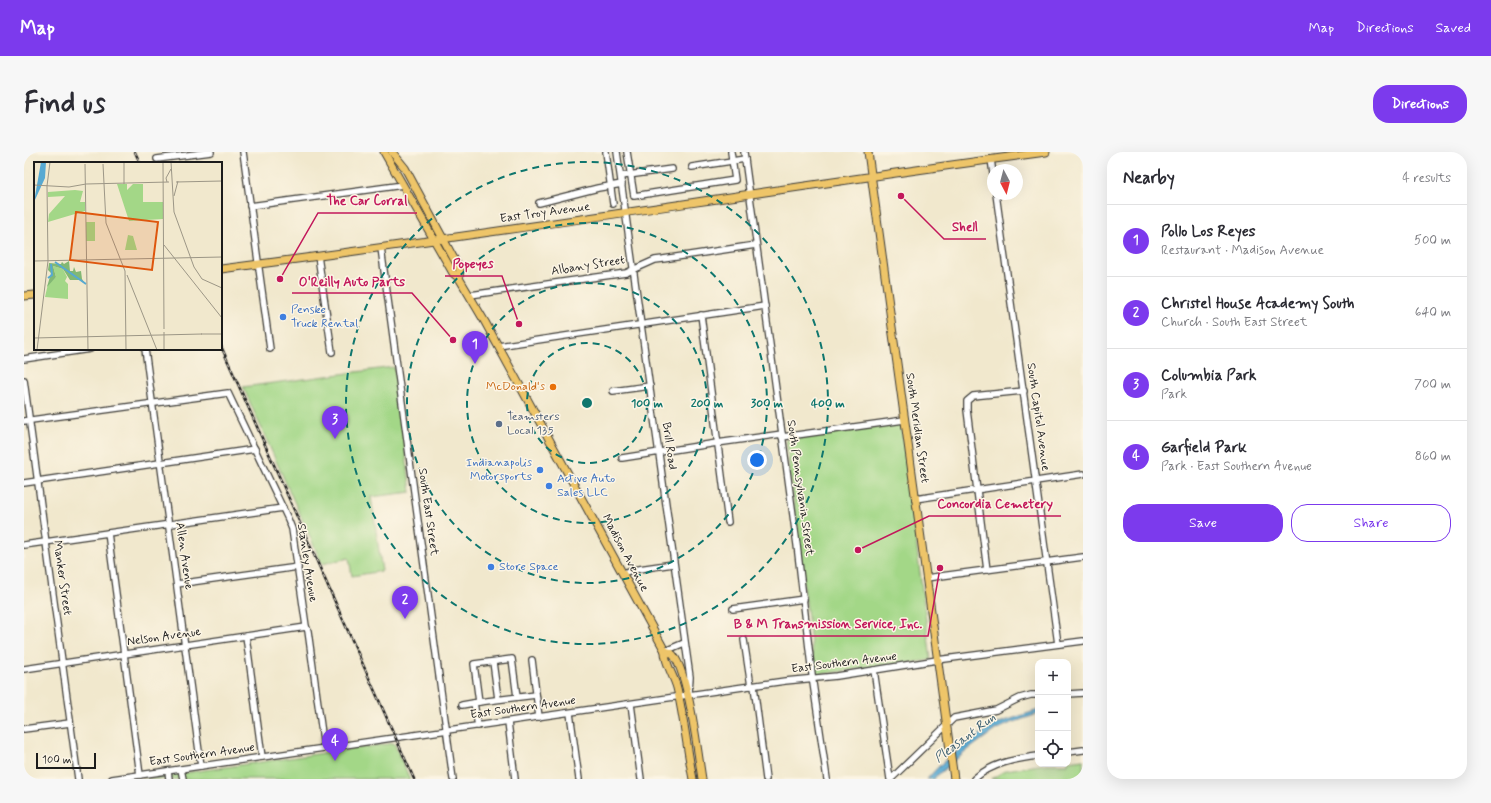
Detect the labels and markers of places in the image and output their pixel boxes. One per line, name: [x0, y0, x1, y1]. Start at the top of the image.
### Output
callout: The Car Corral: [318, 188, 417, 213]
callout: Shell: [944, 214, 986, 239]
callout: Popeyes: [445, 251, 502, 276]
callout: O'Reilly Auto Parts: [292, 268, 412, 293]
place label: Penske Truck Rental: [291, 302, 358, 332]
marker: Penske Truck Rental: [278, 312, 288, 322]
pin: 1: [462, 331, 488, 364]
place label: McDonald's: [486, 379, 546, 395]
marker: McDonald's: [548, 382, 558, 392]
centre of rings: [580, 396, 594, 410]
pin: 3: [322, 406, 348, 439]
place label: Teamsters Local 135: [507, 409, 560, 439]
marker: Teamsters Local 135: [494, 419, 504, 429]
place label: Indianapolis Motorsports: [466, 455, 533, 485]
marker: Indianapolis Motorsports: [535, 465, 545, 475]
place label: Active Auto Sales LLC: [557, 471, 615, 501]
marker: Active Auto Sales LLC: [544, 481, 554, 491]
callout: Concordia Cemetery: [929, 491, 1061, 516]
place label: Store Space: [499, 559, 559, 575]
marker: Store Space: [486, 562, 496, 572]
pin: 2: [392, 586, 418, 619]
callout: B & M Transmission Service, Inc.: [727, 611, 928, 636]
pin: 4: [322, 728, 348, 761]

